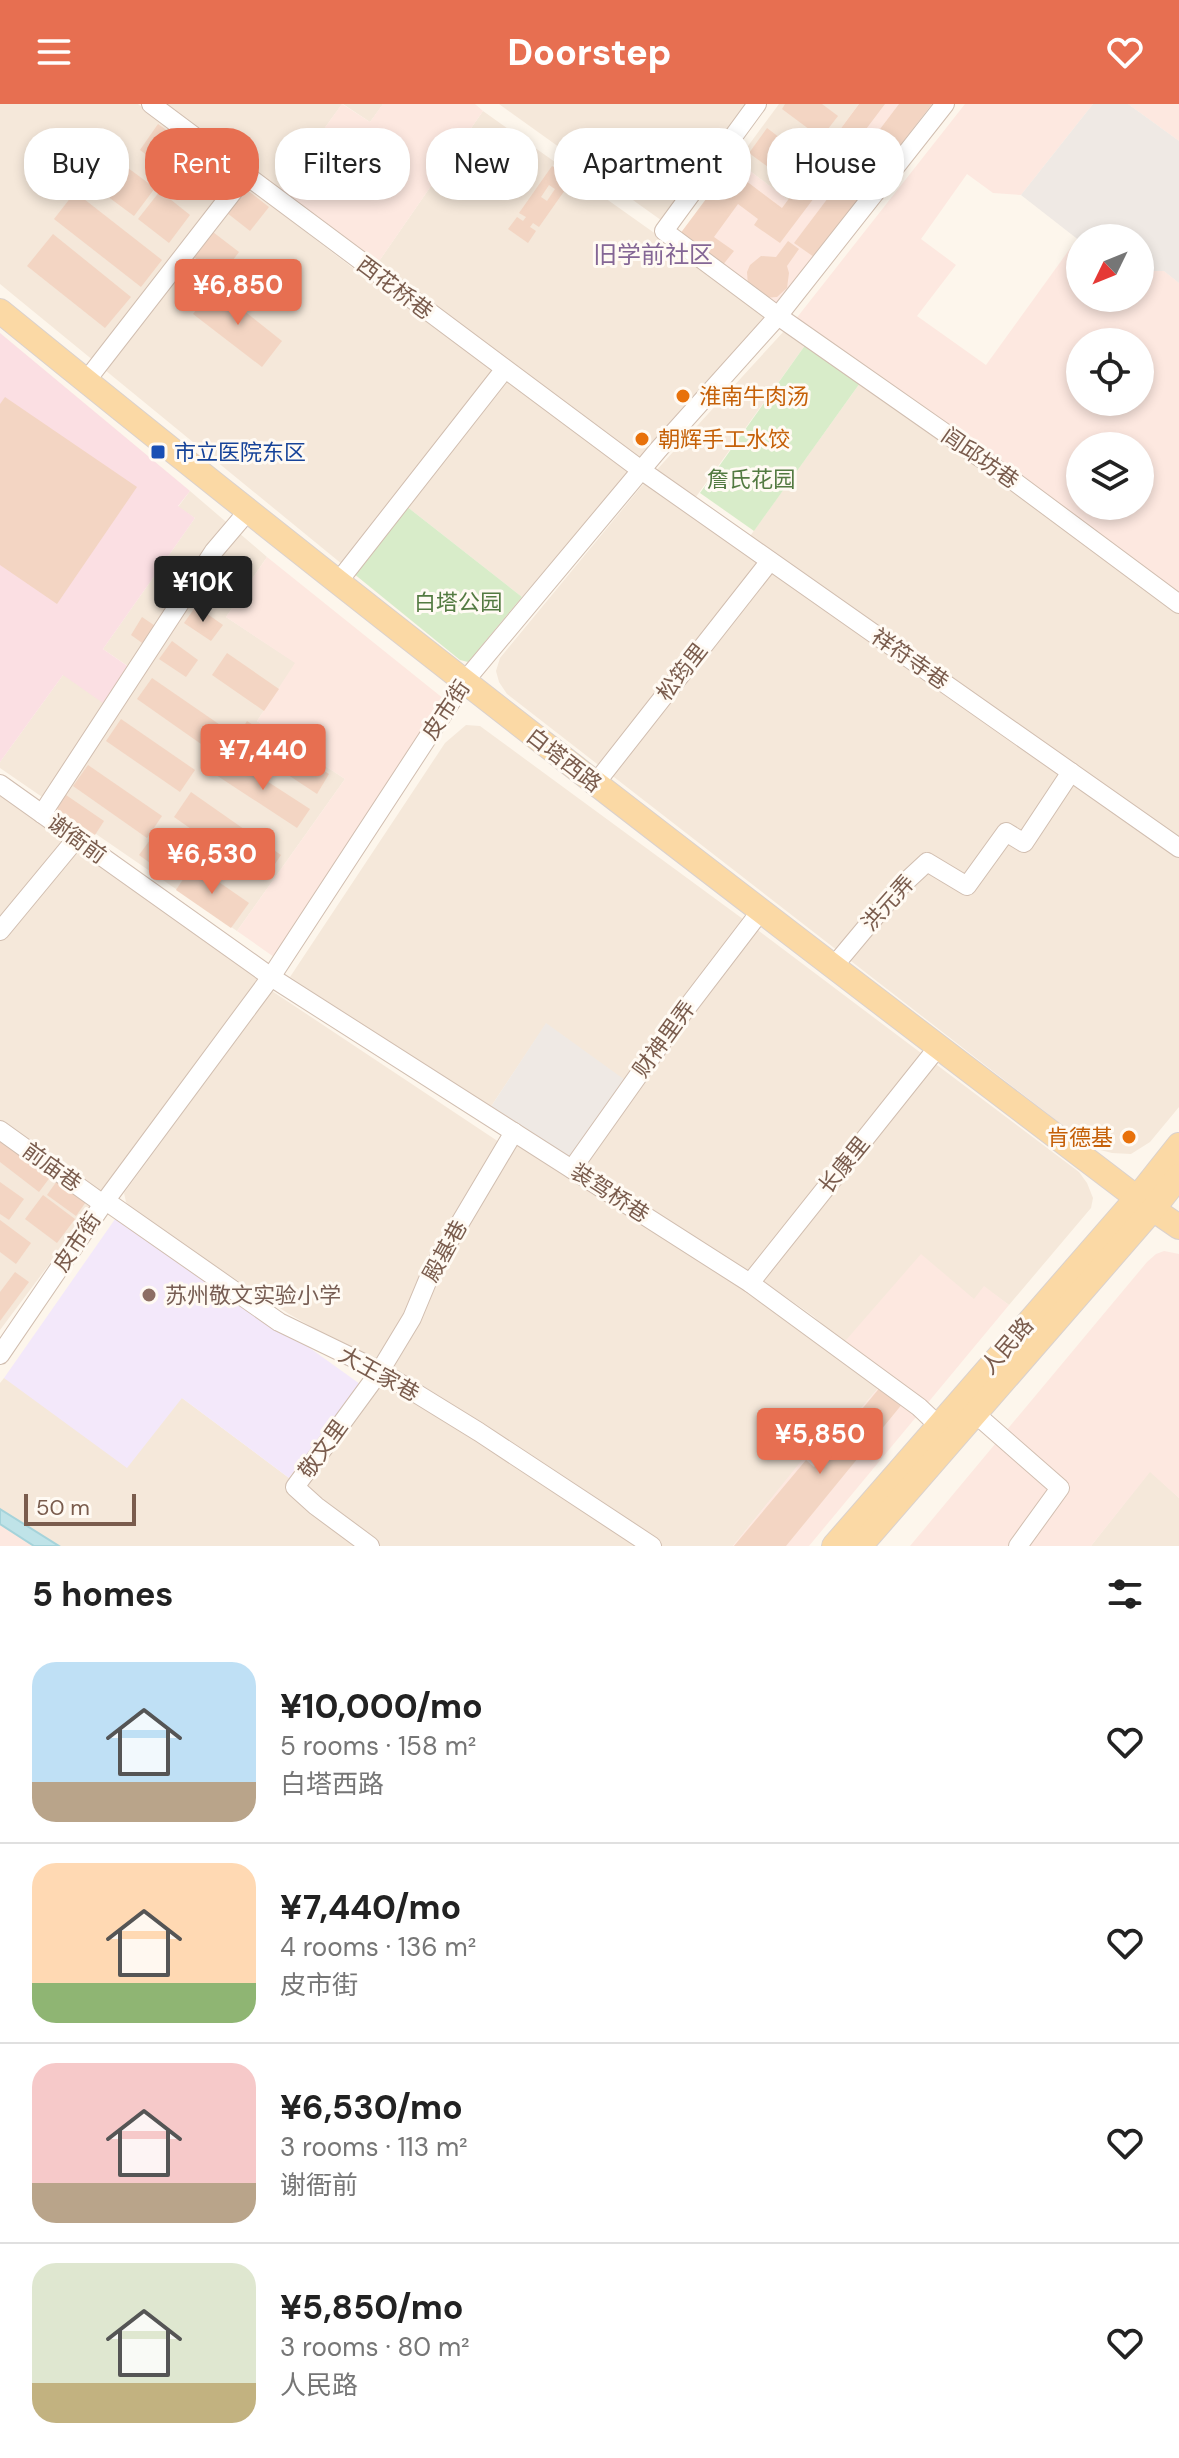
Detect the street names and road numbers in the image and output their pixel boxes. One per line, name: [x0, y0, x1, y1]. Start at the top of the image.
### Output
street label: 西花桥巷: [351, 250, 439, 326]
street label: 闾邱坊巷: [936, 421, 1024, 495]
street label: 祥符寺巷: [866, 622, 954, 696]
street label: 松筠里: [650, 637, 714, 707]
street label: 皮市街: [416, 675, 476, 745]
street label: 白塔西路: [520, 721, 608, 799]
street label: 谢衙前: [42, 808, 112, 870]
street label: 洪元弄: [855, 869, 921, 937]
street label: 财神里弄: [626, 995, 702, 1083]
street label: 长康里: [812, 1130, 876, 1200]
street label: 前庙巷: [17, 1136, 87, 1198]
street label: 装驾桥巷: [565, 1157, 655, 1229]
street label: 皮市街: [47, 1207, 107, 1277]
street label: 殿基巷: [416, 1215, 474, 1287]
street label: 人民路: [974, 1312, 1040, 1380]
street label: 大王家巷: [333, 1340, 425, 1408]
street label: 敬文里: [292, 1414, 354, 1484]

